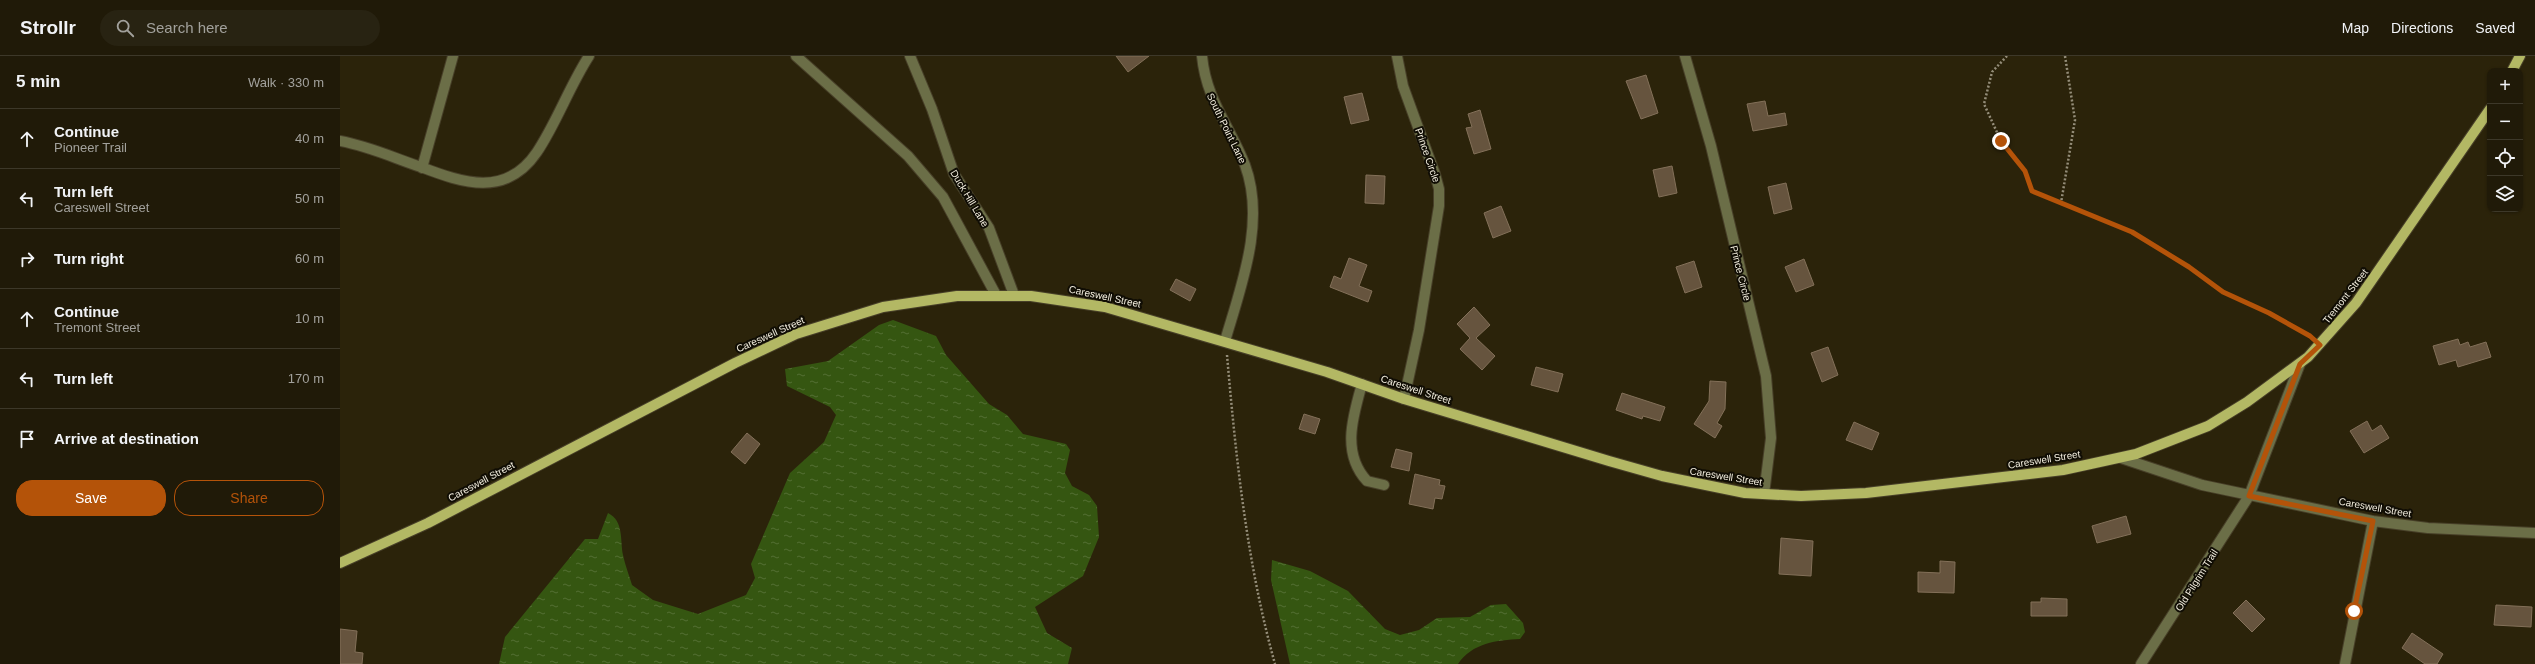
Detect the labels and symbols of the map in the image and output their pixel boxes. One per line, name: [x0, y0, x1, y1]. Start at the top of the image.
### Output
street label: South Point Lane: [1205, 91, 1249, 166]
street label: Prince Circle: [1413, 127, 1442, 184]
route end: [1992, 132, 2010, 150]
street label: Duck Hill Lane: [948, 168, 991, 229]
street label: Prince Circle: [1728, 244, 1753, 302]
street label: Tremont Street: [2321, 267, 2370, 326]
street label: Careswell Street: [1068, 283, 1142, 310]
street label: Careswell Street: [734, 314, 806, 354]
street label: Careswell Street: [1379, 373, 1453, 406]
street label: Careswell Street: [2007, 448, 2081, 471]
street label: Careswell Street: [446, 459, 516, 504]
street label: Careswell Street: [1689, 465, 1763, 488]
street label: Careswell Street: [2338, 496, 2412, 519]
street label: Old Pilgrim Trail: [2173, 547, 2220, 613]
route start: [2345, 602, 2363, 620]

